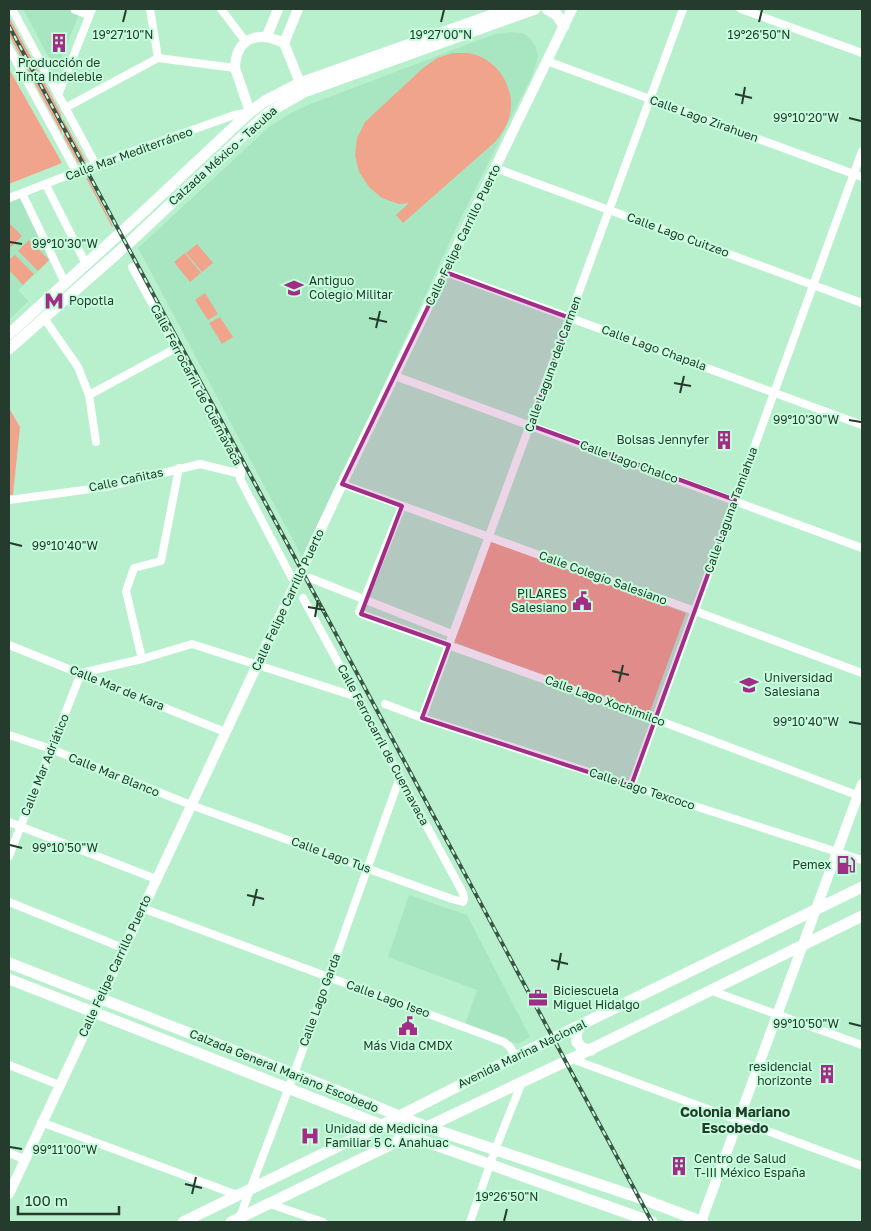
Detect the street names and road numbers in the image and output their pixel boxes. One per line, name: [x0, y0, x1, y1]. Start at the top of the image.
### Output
street label: Calle Lago Zirahuen: [648, 92, 761, 145]
street label: Calzada México - Tacuba: [165, 103, 280, 208]
street label: Calle Mar Mediterráneo: [63, 123, 195, 184]
street label: Calle Felipe Carrillo Puerto: [422, 162, 503, 308]
street label: Calle Lago Cuitzeo: [625, 209, 731, 260]
street label: Calle Laguna del Carmen: [521, 294, 584, 434]
street label: Calle Ferrocarril de Cuernavaca: [147, 302, 245, 468]
street label: Calle Lago Chapala: [600, 322, 709, 374]
street label: Calle Lago Chalco: [578, 437, 680, 486]
street label: Calle Laguna Tamiahua: [701, 445, 760, 575]
street label: Calle Cañitas: [87, 464, 165, 495]
street label: Calle Felipe Carrillo Puerto: [248, 526, 327, 673]
street label: Calle Colegio Salesiano: [537, 547, 669, 608]
street label: Calle Mar de Kara: [68, 662, 167, 713]
street label: Calle Ferrocarril de Cuernavaca: [334, 662, 432, 828]
street label: Calle Lago Xochimilco: [543, 672, 667, 729]
street label: Calle Mar Adriático: [17, 712, 72, 818]
street label: Calle Mar Blanco: [66, 749, 162, 800]
street label: Calle Lago Texcoco: [587, 764, 697, 813]
street label: Calle Lago Tus: [289, 833, 373, 876]
street label: Calle Felipe Carrillo Puerto: [75, 892, 154, 1039]
street label: Calle Lago Garda: [296, 951, 343, 1048]
street label: Calle Lago Iseo: [344, 976, 432, 1021]
street label: Avenida Marina Nacional: [455, 1016, 589, 1091]
street label: Calzada General Mariano Escobedo: [187, 1026, 381, 1115]

